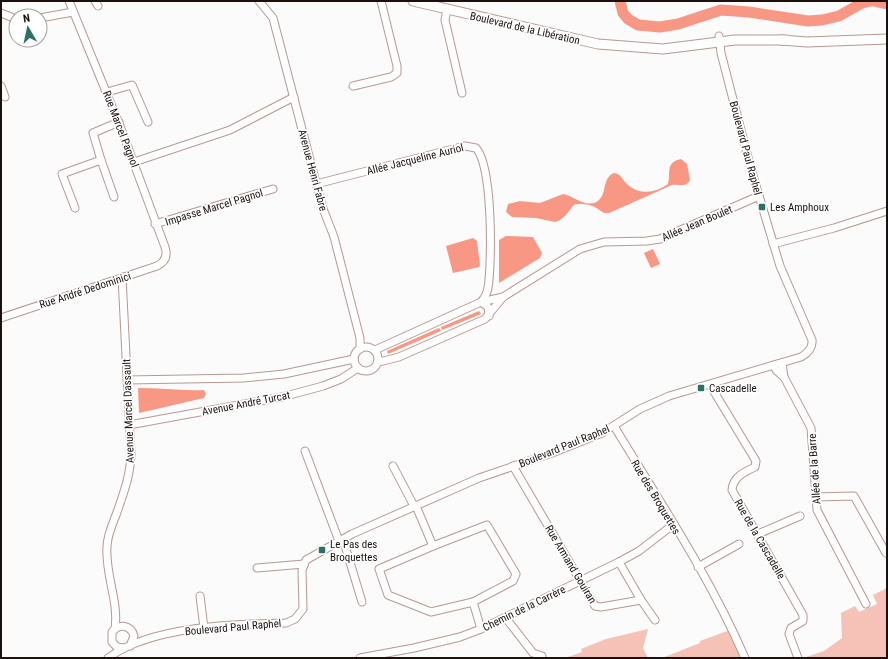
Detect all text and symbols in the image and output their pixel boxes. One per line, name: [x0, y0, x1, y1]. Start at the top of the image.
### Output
north arrow: [8, 8, 48, 48]
street label: Boulevard de la Libération: [469, 10, 581, 47]
text: N: [22, 12, 31, 26]
street label: Rue Marcel Pagnol: [100, 89, 141, 169]
street label: Boulevard Paul Raphel: [727, 100, 764, 197]
street label: Avenue Henri Fabre: [295, 128, 330, 212]
street label: Allée Jacqueline Auriol: [365, 141, 465, 178]
street label: Impasse Marcel Pagnol: [164, 186, 265, 229]
place label: Les Amphoux: [770, 201, 829, 214]
marker: Les Amphoux: [757, 202, 767, 212]
street label: Allée Jean Boulet: [660, 203, 735, 244]
street label: Rue André Dedominici: [38, 270, 133, 311]
street label: Avenue Marcel Dassault: [120, 359, 137, 463]
place label: Cascadelle: [709, 382, 757, 395]
marker: Cascadelle: [696, 383, 706, 393]
street label: Avenue André Turcat: [201, 389, 291, 418]
street label: Boulevard Paul Raphel: [517, 422, 611, 471]
street label: Allée de la Barre: [806, 433, 823, 505]
street label: Rue des Broquettes: [628, 458, 683, 537]
street label: Rue de la Cascadelle: [731, 497, 788, 581]
street label: Rue Armand Gouiran: [542, 523, 599, 606]
place label: Le Pas des Broquettes: [330, 538, 377, 564]
marker: Le Pas des Broquettes: [317, 545, 327, 555]
street label: Chemin de la Carrère: [481, 583, 568, 634]
street label: Boulevard Paul Raphel: [184, 617, 282, 638]

